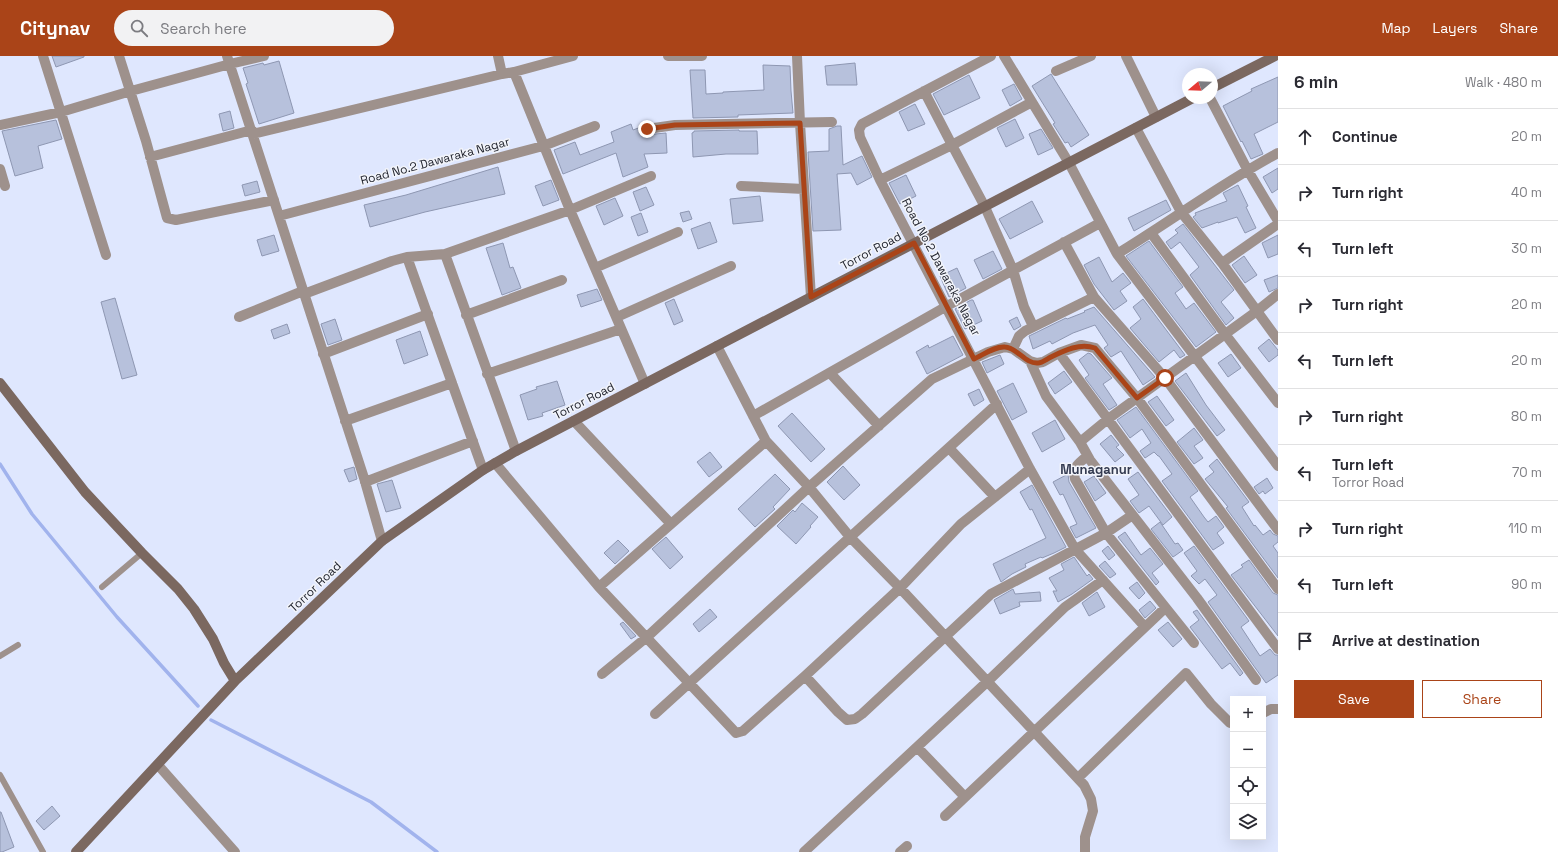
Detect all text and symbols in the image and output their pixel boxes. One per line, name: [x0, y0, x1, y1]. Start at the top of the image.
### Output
search box: [114, 10, 394, 46]
text: Citynav: [20, 16, 90, 41]
icon: search: [128, 17, 150, 39]
text: Search here: [160, 19, 247, 38]
text: Map: [1381, 19, 1411, 37]
text: Layers: [1433, 19, 1477, 37]
text: Share: [1499, 19, 1538, 37]
north arrow: [1182, 68, 1218, 104]
text: 6 min: [1294, 71, 1338, 93]
text: Walk · 480 m: [1465, 74, 1542, 91]
route end: [638, 120, 656, 138]
icon: ahead: [1294, 126, 1316, 148]
text: Continue: [1332, 127, 1398, 146]
text: 20 m: [1511, 128, 1542, 145]
street label: Road No.2 Dawaraka Nagar: [359, 133, 512, 189]
icon: right: [1294, 182, 1316, 204]
text: Turn right: [1332, 183, 1403, 202]
text: 40 m: [1511, 184, 1542, 201]
street label: Road No.2 Dawaraka Nagar: [898, 195, 984, 339]
street label: Torror Road: [838, 228, 904, 274]
icon: left: [1294, 238, 1316, 260]
text: Turn left: [1332, 239, 1394, 258]
text: 30 m: [1511, 240, 1542, 257]
icon: right: [1294, 294, 1316, 316]
text: Turn right: [1332, 295, 1403, 314]
text: 20 m: [1511, 296, 1542, 313]
icon: left: [1294, 350, 1316, 372]
text: Turn left: [1332, 351, 1394, 370]
text: 20 m: [1511, 352, 1542, 369]
route start: [1156, 369, 1174, 387]
street label: Torror Road: [551, 379, 617, 423]
icon: right: [1294, 406, 1316, 428]
text: Turn right: [1332, 407, 1403, 426]
text: 80 m: [1511, 408, 1542, 425]
text: Turn left: [1332, 455, 1394, 474]
district label: Munaganur: [1060, 461, 1132, 478]
icon: left: [1294, 462, 1316, 484]
text: 70 m: [1512, 464, 1542, 481]
text: Torror Road: [1332, 474, 1404, 491]
icon: right: [1294, 518, 1316, 540]
text: Turn right: [1332, 519, 1403, 538]
text: 110 m: [1508, 520, 1542, 537]
street label: Torror Road: [285, 558, 345, 616]
icon: left: [1294, 574, 1316, 596]
text: Turn left: [1332, 575, 1394, 594]
text: 90 m: [1511, 576, 1542, 593]
icon: arrive: [1294, 630, 1316, 652]
text: Arrive at destination: [1332, 631, 1480, 650]
button: Save: [1294, 680, 1414, 718]
button: Share: [1422, 680, 1542, 718]
map controls: [1230, 696, 1266, 840]
button: +: [1230, 696, 1266, 732]
button: −: [1230, 732, 1266, 768]
button: locate: [1230, 768, 1266, 804]
button: layers: [1230, 804, 1266, 840]

